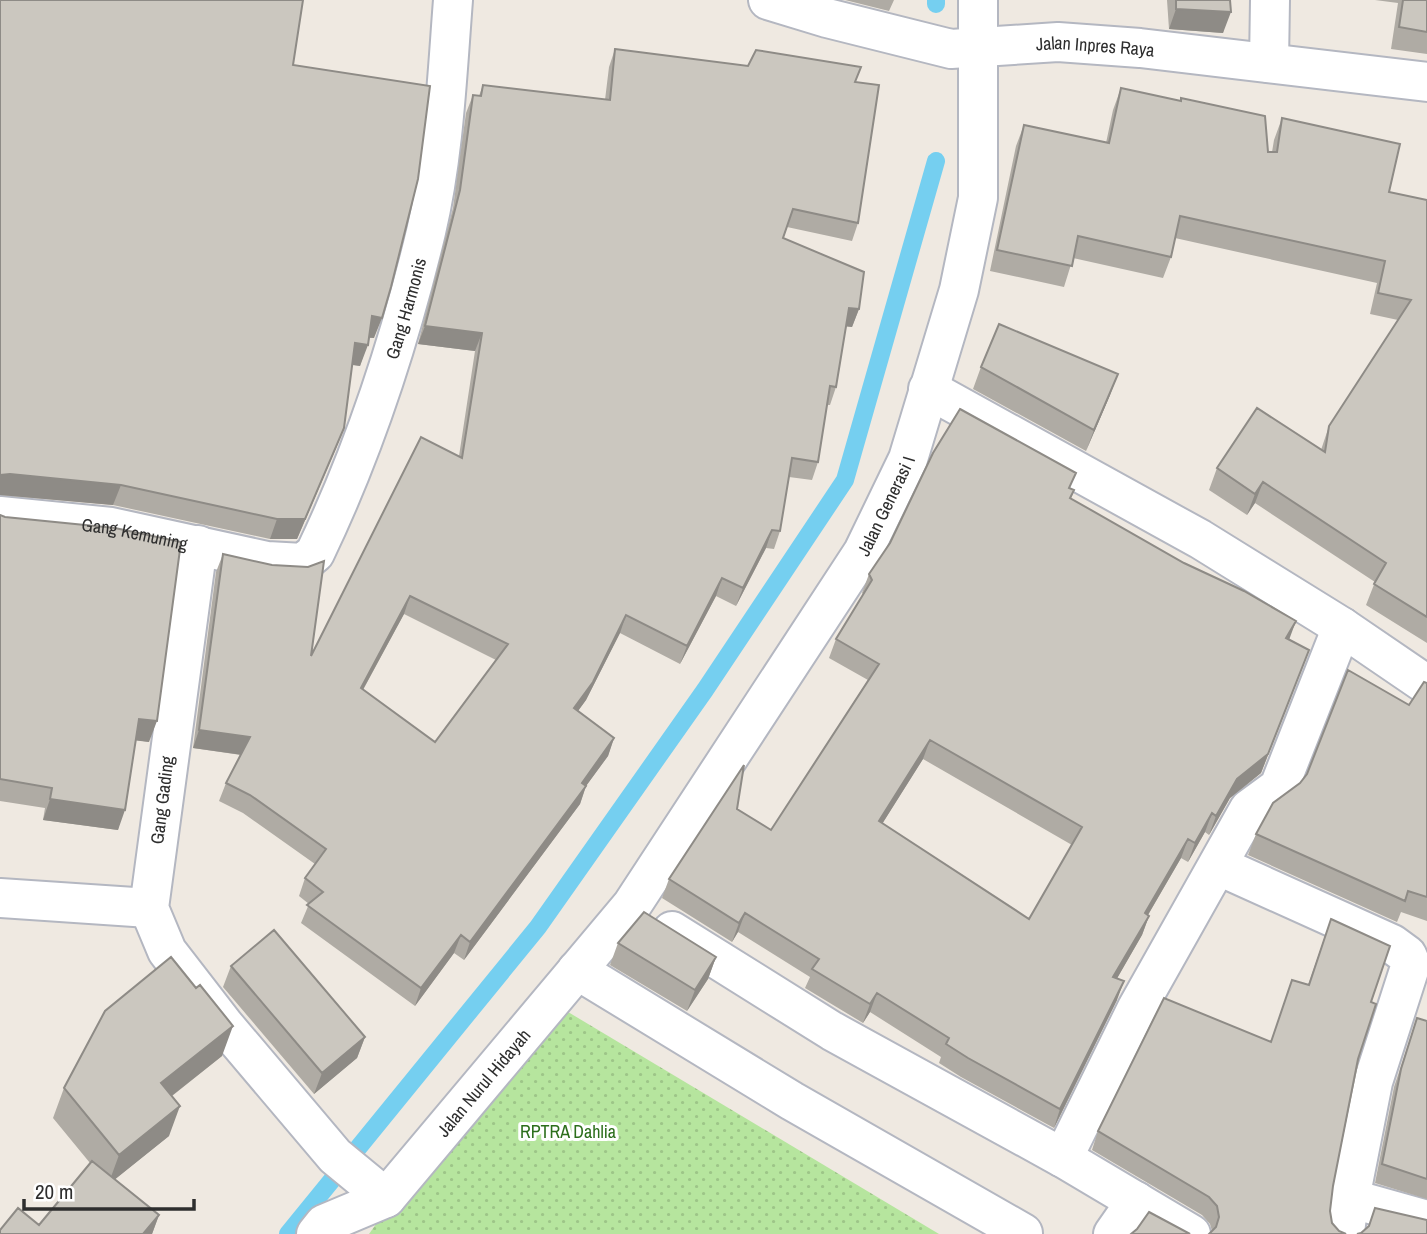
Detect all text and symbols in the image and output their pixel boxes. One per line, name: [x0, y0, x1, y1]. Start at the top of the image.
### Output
street label: Jalan Inpres Raya: [1035, 29, 1156, 62]
street label: Gang Harmonis: [379, 255, 432, 362]
street label: Jalan Generasi I: [851, 453, 921, 560]
street label: Gang Kemuning: [81, 512, 191, 556]
street label: Gang Gading: [144, 754, 180, 846]
street label: Jalan Nurul Hidayah: [430, 1023, 536, 1142]
park label: RPTRA Dahlia: [520, 1119, 616, 1144]
scale bar: [24, 1168, 194, 1212]
text: 20 m: [35, 1177, 73, 1206]

